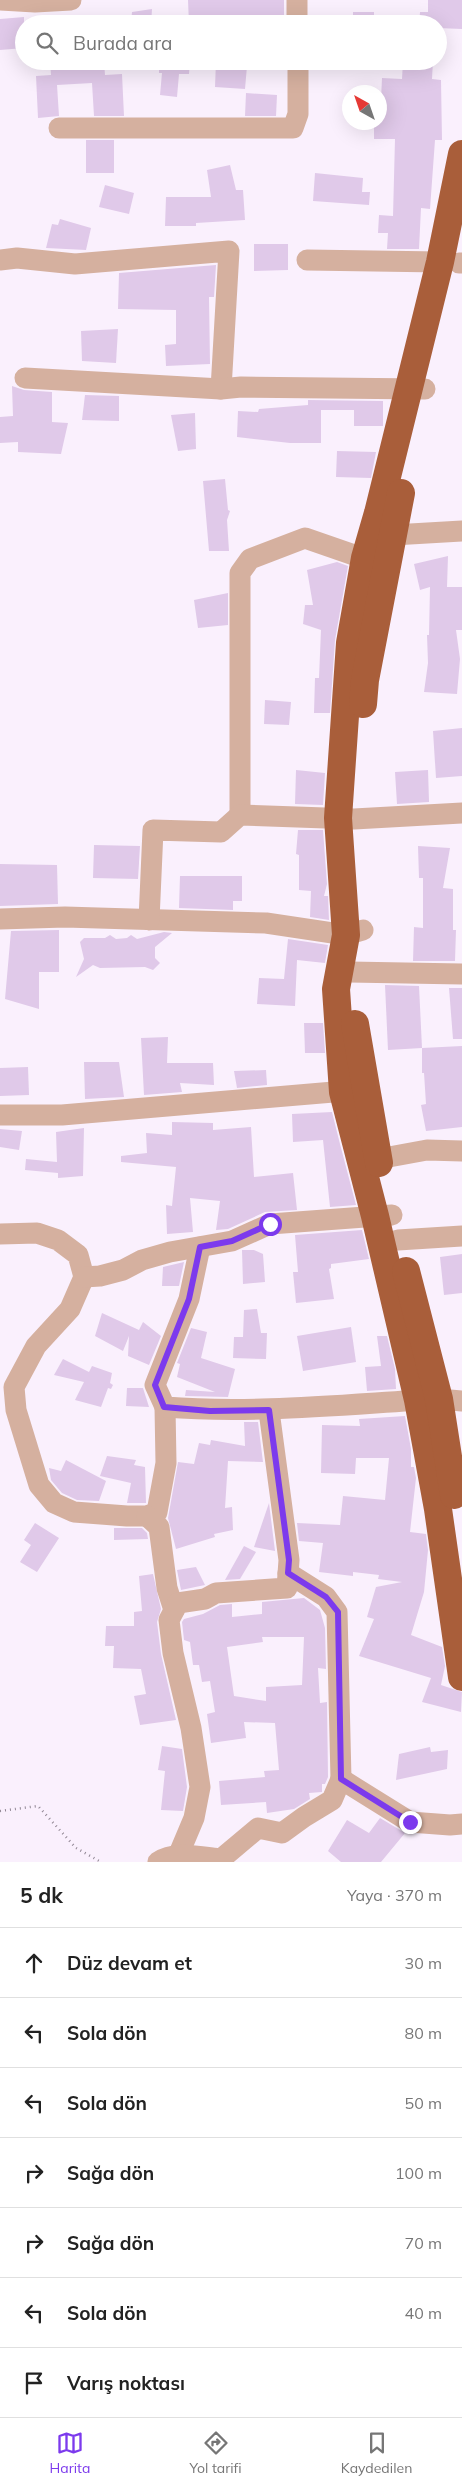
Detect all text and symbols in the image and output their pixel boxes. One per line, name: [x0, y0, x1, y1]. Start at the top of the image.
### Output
search box: [15, 15, 447, 70]
icon: search: [33, 29, 61, 57]
text: Burada ara: [73, 31, 172, 55]
north arrow: [342, 85, 387, 130]
route start: [259, 1213, 282, 1236]
route end: [399, 1811, 422, 1834]
text: 5 dk: [20, 1882, 63, 1908]
text: Yaya · 370 m: [347, 1885, 442, 1905]
icon: ahead: [20, 1949, 48, 1977]
text: Düz devam et: [67, 1951, 192, 1975]
text: 30 m: [405, 1953, 442, 1973]
icon: left: [20, 2019, 48, 2047]
text: Sola dön: [67, 2021, 147, 2045]
text: 80 m: [405, 2023, 442, 2043]
icon: left: [20, 2089, 48, 2117]
text: Sola dön: [67, 2091, 147, 2115]
text: 50 m: [405, 2093, 442, 2113]
icon: right: [20, 2159, 48, 2187]
text: Sağa dön: [67, 2161, 154, 2185]
text: 100 m: [395, 2163, 442, 2183]
icon: right: [20, 2229, 48, 2257]
text: Sağa dön: [67, 2231, 154, 2255]
text: 70 m: [405, 2233, 442, 2253]
icon: left: [20, 2299, 48, 2327]
text: Sola dön: [67, 2301, 147, 2325]
text: 40 m: [405, 2303, 442, 2323]
icon: arrive: [20, 2369, 48, 2397]
text: Varış noktası: [67, 2371, 185, 2395]
tab: Harita: [50, 2429, 90, 2477]
tab: Yol tarifi: [190, 2429, 242, 2477]
tab: Kaydedilen: [341, 2429, 412, 2477]

